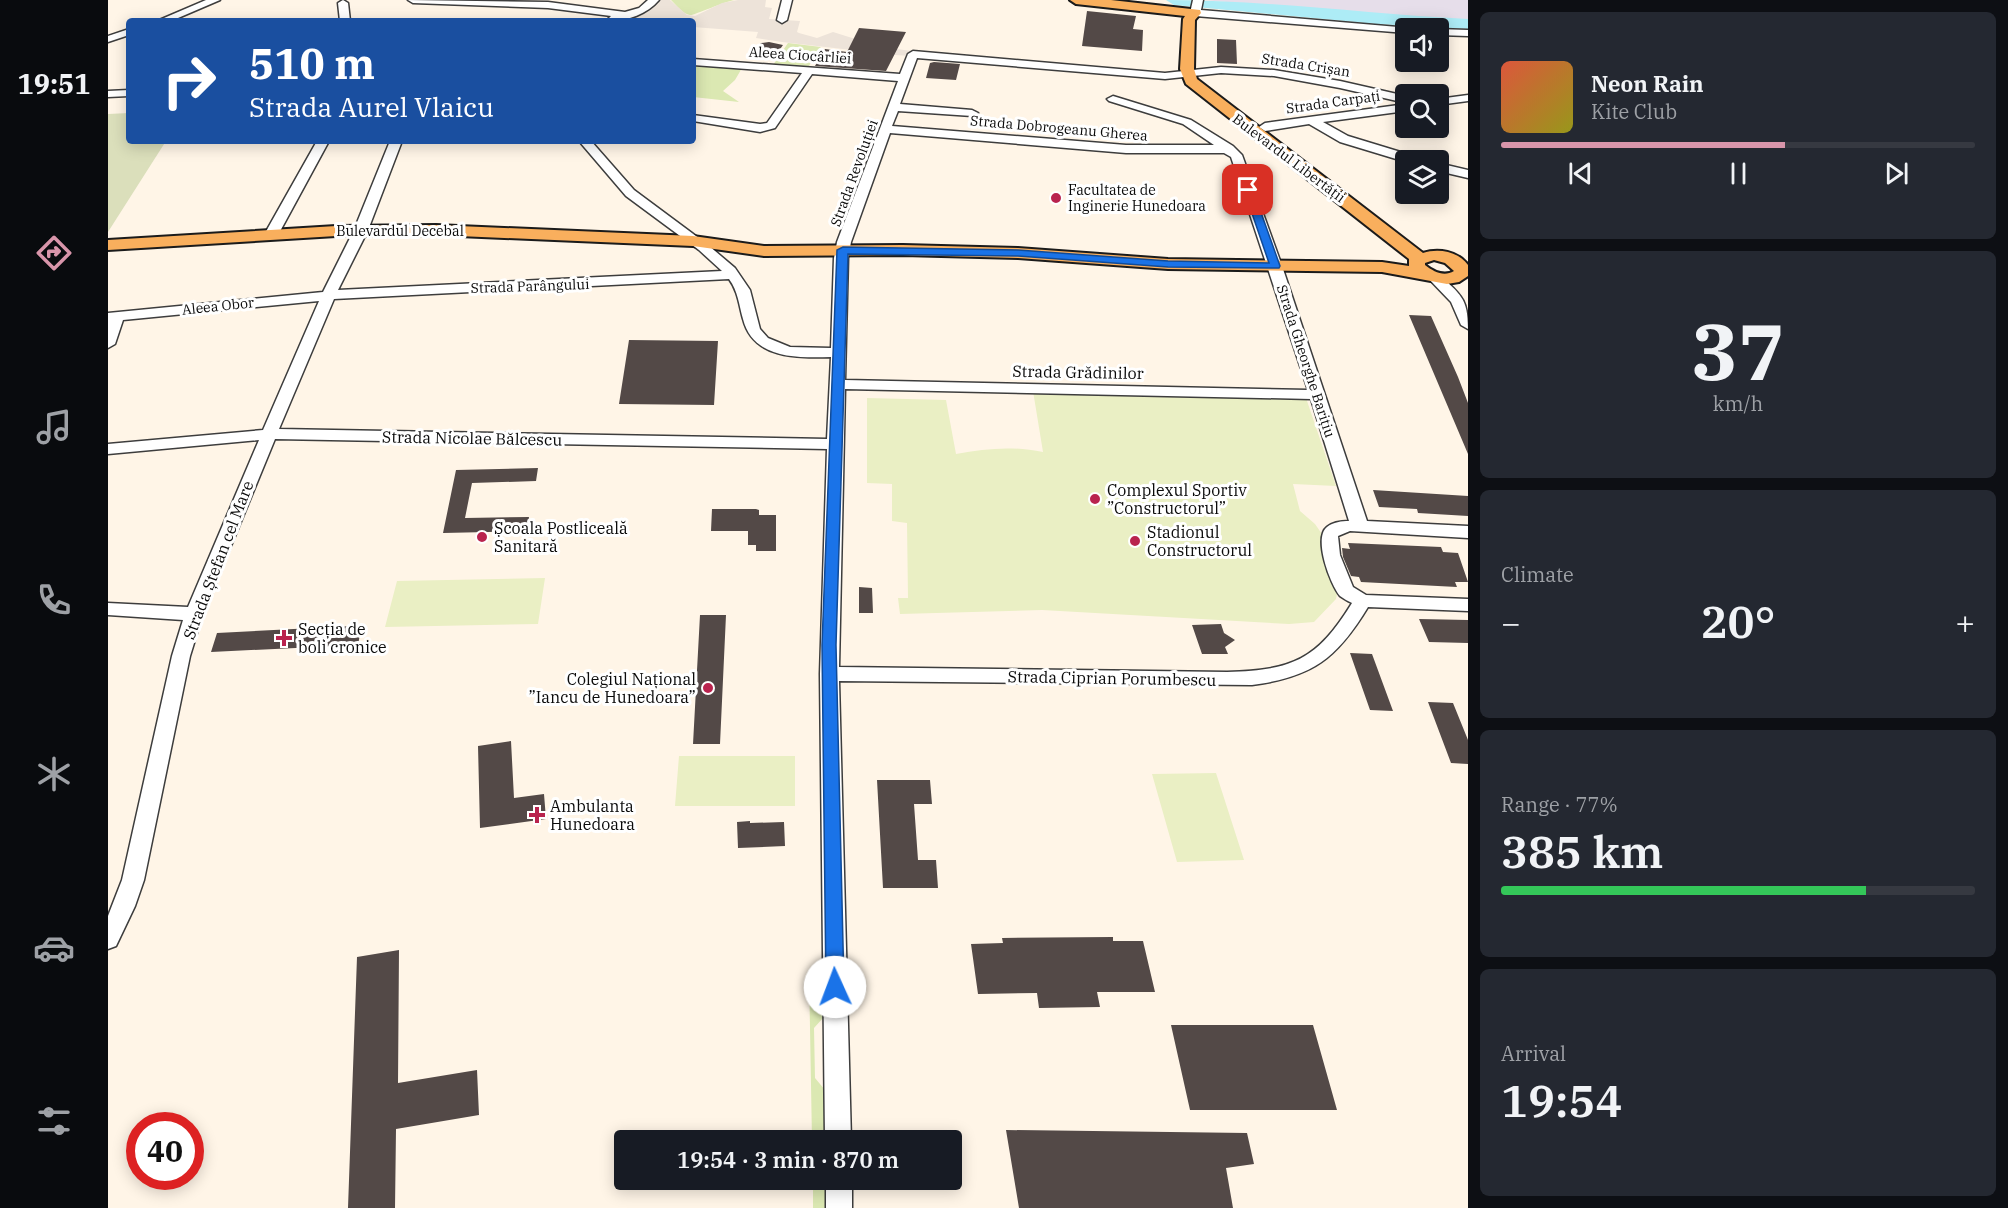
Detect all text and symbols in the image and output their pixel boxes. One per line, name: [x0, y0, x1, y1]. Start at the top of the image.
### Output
map controls: [1395, 18, 1449, 204]
button: sound: [1395, 18, 1449, 72]
text: 510 m: [249, 36, 375, 91]
icon: right: [150, 42, 228, 120]
street label: Aleea Ciocârliei: [748, 42, 852, 68]
street label: Strada Crișan: [1260, 49, 1352, 81]
text: 19:51: [18, 66, 90, 101]
text: Neon Rain: [1591, 69, 1704, 98]
button: search: [1395, 84, 1449, 138]
street label: Strada Carpați: [1285, 86, 1381, 118]
text: Strada Aurel Vlaicu: [249, 89, 494, 124]
text: Kite Club: [1591, 98, 1677, 125]
street label: Bulevardul Libertății: [1229, 110, 1349, 206]
street label: Strada Dobrogeanu Gherea: [969, 111, 1149, 145]
street label: Strada Revoluției: [826, 117, 882, 229]
button: layers: [1395, 150, 1449, 204]
icon: previous: [1564, 157, 1597, 190]
icon: pause: [1722, 157, 1755, 190]
icon: next: [1880, 157, 1913, 190]
pin: [1222, 164, 1273, 215]
icon: arrive: [1231, 173, 1264, 206]
place label: Facultatea de Inginerie Hunedoara: [1068, 181, 1206, 215]
marker: Facultatea de Inginerie Hunedoara: [1049, 191, 1063, 205]
street label: Bulevardul Decebal: [336, 222, 464, 240]
icon: directions: [33, 232, 75, 274]
street label: Strada Parângului: [470, 275, 590, 297]
street label: Strada Gheorghe Barițiu: [1273, 282, 1339, 440]
street label: Aleea Obor: [181, 293, 256, 319]
text: 37: [1691, 300, 1785, 401]
street label: Strada Grădinilor: [1012, 361, 1144, 383]
text: km/h: [1713, 390, 1763, 417]
icon: music: [33, 406, 75, 448]
street label: Strada Nicolae Bălcescu: [382, 426, 562, 450]
street label: Strada Ștefan cel Mare: [178, 478, 258, 642]
place label: Complexul Sportiv ”Constructorul”: [1107, 480, 1247, 518]
marker: Complexul Sportiv ”Constructorul”: [1088, 492, 1102, 506]
place label: Școala Postliceală Sanitară: [494, 518, 628, 556]
place label: Stadionul Constructorul: [1147, 522, 1252, 560]
marker: Școala Postliceală Sanitară: [475, 530, 489, 544]
marker: Stadionul Constructorul: [1128, 534, 1142, 548]
text: Climate: [1501, 561, 1574, 588]
icon: phone: [33, 579, 75, 621]
text: 20°: [1700, 592, 1776, 650]
text: −: [1501, 601, 1521, 644]
text: +: [1955, 601, 1975, 644]
place label: Secția de boli cronice: [298, 619, 387, 657]
marker: Secția de boli cronice: [275, 629, 293, 647]
street label: Strada Ciprian Porumbescu: [1008, 666, 1217, 690]
place label: Colegiul Național ”Iancu de Hunedoara”: [528, 669, 696, 707]
marker: Colegiul Național ”Iancu de Hunedoara”: [701, 681, 715, 695]
icon: climate: [33, 753, 75, 795]
text: Range · 77%: [1501, 791, 1618, 818]
place label: Ambulanta Hunedoara: [550, 796, 635, 834]
marker: Ambulanta Hunedoara: [528, 806, 546, 824]
text: 385 km: [1501, 822, 1663, 880]
icon: car: [33, 927, 75, 969]
position arrow: [803, 955, 867, 1019]
text: Arrival: [1501, 1040, 1566, 1067]
text: 19:54: [1501, 1071, 1622, 1129]
icon: filters: [33, 1100, 75, 1142]
speed limit sign: 40: [126, 1112, 204, 1190]
text: 19:54 · 3 min · 870 m: [677, 1145, 899, 1174]

